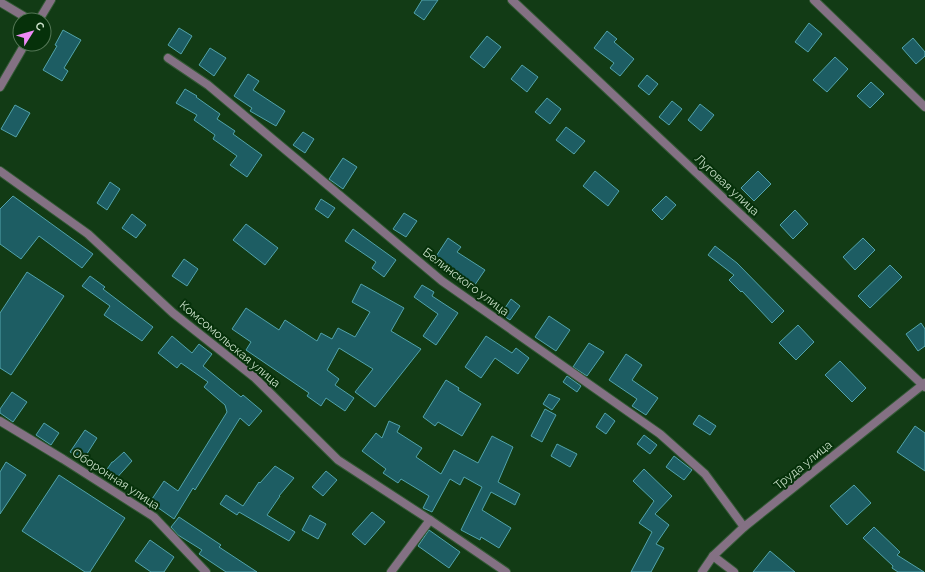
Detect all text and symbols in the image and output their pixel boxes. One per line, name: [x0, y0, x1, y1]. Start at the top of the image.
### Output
north arrow: [12, 12, 52, 52]
text: С: [32, 19, 47, 34]
street label: Луговая улица: [692, 152, 762, 218]
street label: Белинского улица: [420, 245, 512, 319]
street label: Комсомольская улица: [177, 298, 283, 390]
street label: Труда улица: [771, 437, 835, 493]
street label: Оборонная улица: [70, 446, 162, 512]

